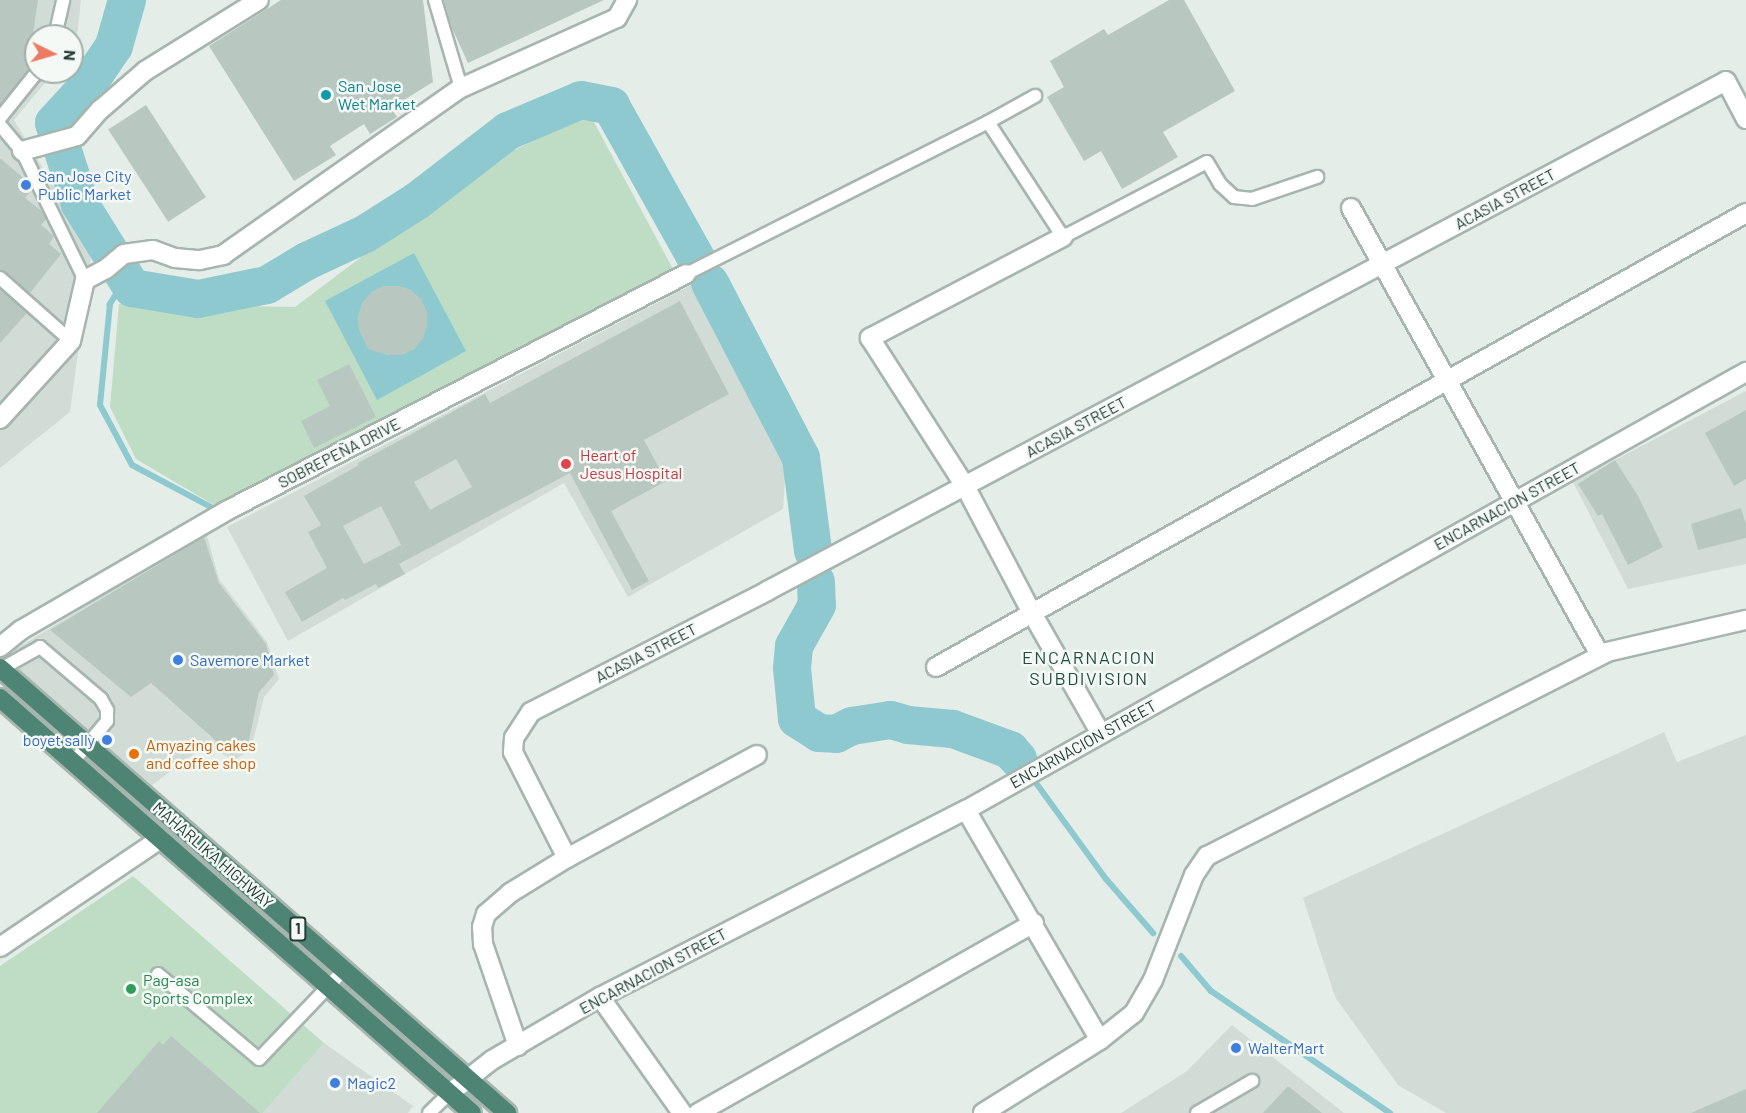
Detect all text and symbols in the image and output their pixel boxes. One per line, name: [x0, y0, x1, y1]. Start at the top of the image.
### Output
north arrow: [24, 24, 84, 84]
text: N: [61, 49, 80, 62]
place label: San Jose Wet Market: [338, 76, 416, 114]
marker: San Jose Wet Market: [319, 88, 333, 102]
street label: ACASIA STREET: [1451, 164, 1559, 234]
place label: San Jose City Public Market: [38, 166, 132, 204]
marker: San Jose City Public Market: [19, 178, 33, 192]
street label: ACASIA STREET: [1022, 392, 1130, 462]
street label: SOBREPEÑA DRIVE: [275, 414, 403, 492]
place label: Heart of Jesus Hospital: [580, 445, 682, 483]
marker: Heart of Jesus Hospital: [557, 455, 575, 473]
street label: ENCARNACION STREET: [1431, 458, 1583, 554]
street label: ACASIA STREET: [592, 619, 700, 687]
district label: ENCARNACION SUBDIVISION: [1022, 647, 1156, 690]
place label: Savemore Market: [190, 650, 310, 670]
marker: Savemore Market: [171, 653, 185, 667]
street label: ENCARNACION STREET: [1007, 696, 1159, 792]
place label: boyet sally: [23, 730, 95, 750]
marker: boyet sally: [100, 733, 114, 747]
place label: Amyazing cakes and coffee shop: [146, 735, 256, 773]
marker: Amyazing cakes and coffee shop: [127, 747, 141, 761]
street label: MAHARLIKA HIGHWAY: [149, 798, 277, 912]
road number: 1: [289, 917, 307, 941]
street label: ENCARNACION STREET: [576, 924, 730, 1018]
place label: Pag-asa Sports Complex: [143, 970, 253, 1008]
marker: Pag-asa Sports Complex: [124, 982, 138, 996]
place label: WalterMart: [1248, 1038, 1325, 1058]
marker: WalterMart: [1229, 1041, 1243, 1055]
place label: Magic2: [347, 1073, 396, 1093]
marker: Magic2: [328, 1076, 342, 1090]

